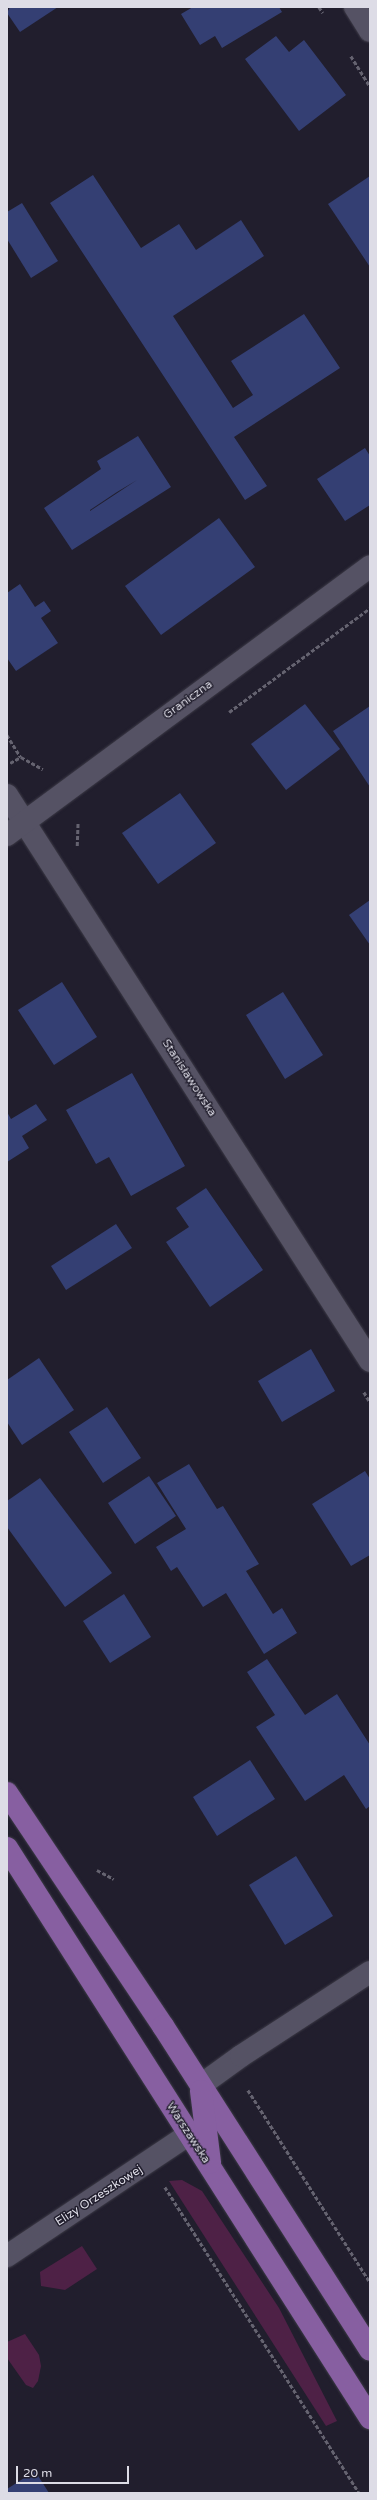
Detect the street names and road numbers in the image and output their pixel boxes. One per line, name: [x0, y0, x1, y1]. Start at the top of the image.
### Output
street label: Graniczna: [161, 677, 215, 723]
street label: Stanisławowska: [159, 1037, 219, 1119]
street label: Warszawska: [163, 2100, 213, 2166]
street label: Elizy Orzeszkowej: [53, 2163, 145, 2229]

